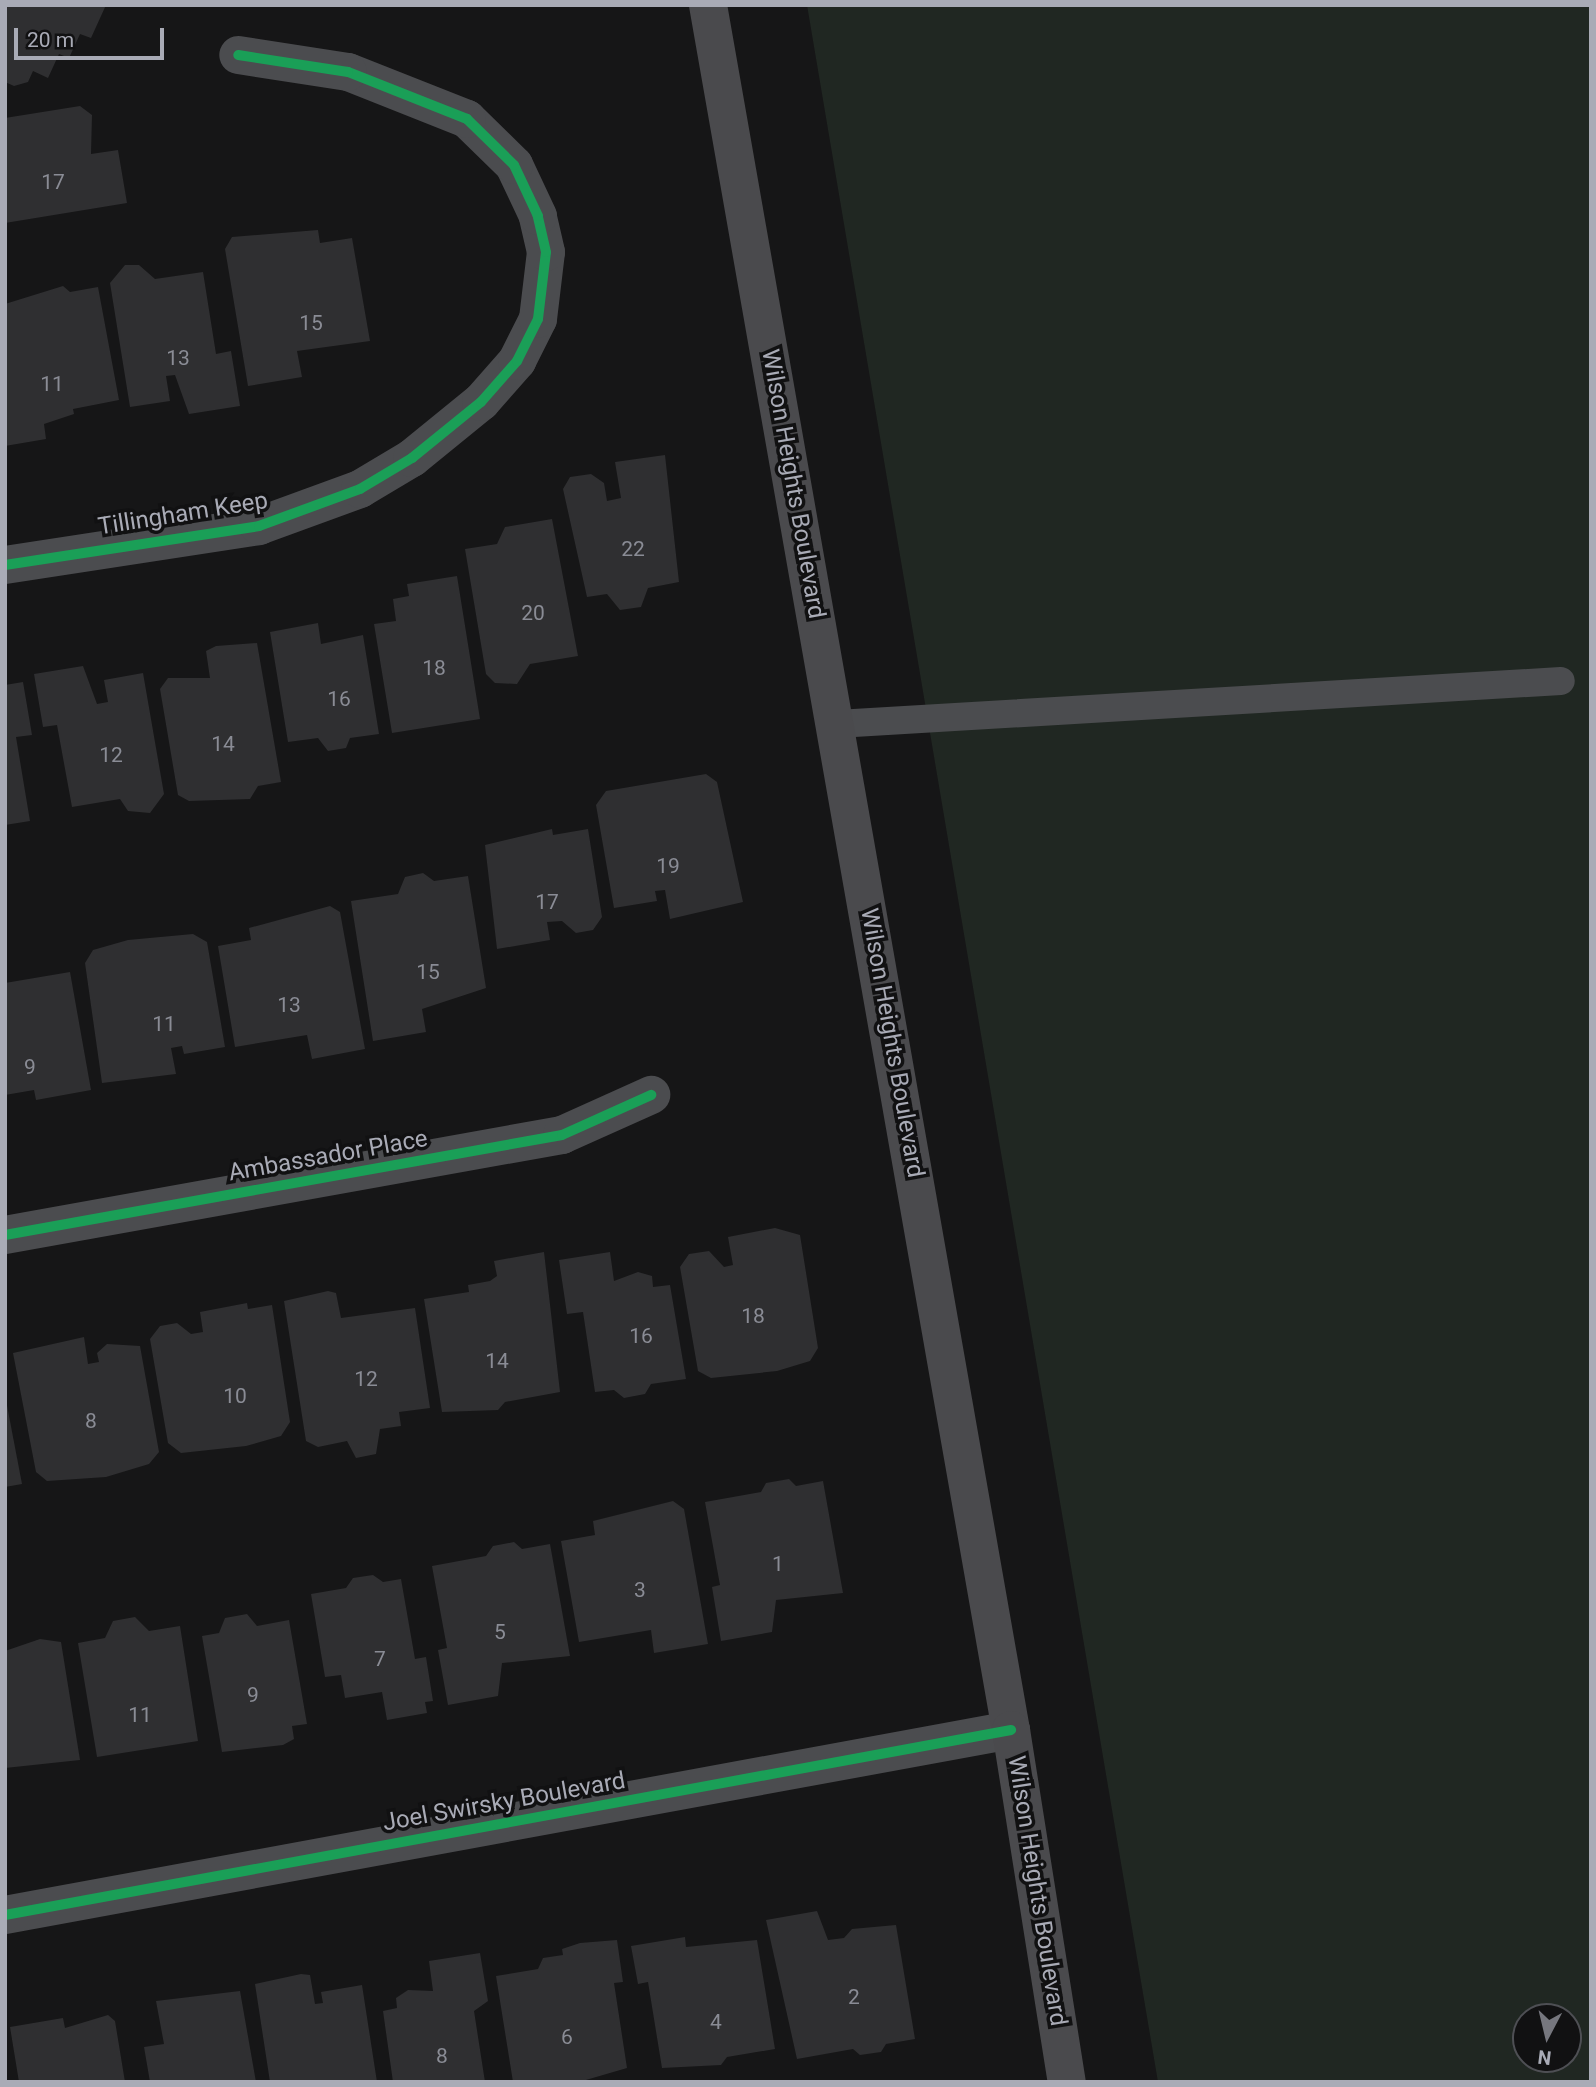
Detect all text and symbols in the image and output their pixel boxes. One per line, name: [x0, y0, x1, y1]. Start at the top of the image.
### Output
scale bar: [18, 14, 168, 58]
text: 20 m: [27, 28, 74, 52]
house number: 17: [41, 169, 65, 195]
house number: 15: [299, 310, 323, 336]
house number: 13: [166, 345, 190, 371]
street label: Wilson Heights Boulevard: [755, 347, 831, 621]
house number: 11: [40, 371, 64, 397]
street label: Tillingham Keep: [96, 486, 270, 542]
house number: 22: [621, 536, 645, 562]
house number: 20: [521, 600, 545, 626]
house number: 18: [422, 655, 446, 681]
house number: 16: [327, 686, 351, 712]
house number: 14: [211, 731, 235, 757]
house number: 12: [99, 742, 123, 768]
house number: 19: [656, 853, 680, 879]
house number: 17: [535, 889, 559, 915]
street label: Wilson Heights Boulevard: [854, 906, 930, 1180]
house number: 15: [416, 959, 440, 985]
house number: 13: [277, 992, 301, 1018]
house number: 11: [152, 1011, 176, 1037]
house number: 9: [24, 1054, 36, 1080]
street label: Ambassador Place: [226, 1124, 430, 1188]
house number: 18: [741, 1303, 765, 1329]
house number: 16: [629, 1323, 653, 1349]
house number: 14: [485, 1348, 509, 1374]
house number: 12: [354, 1366, 378, 1392]
house number: 10: [223, 1383, 247, 1409]
house number: 8: [85, 1408, 97, 1434]
house number: 1: [772, 1551, 784, 1577]
house number: 3: [634, 1577, 646, 1603]
house number: 5: [494, 1619, 506, 1645]
house number: 7: [374, 1646, 386, 1672]
house number: 9: [247, 1682, 259, 1708]
house number: 11: [128, 1702, 152, 1728]
street label: Wilson Heights Boulevard: [1001, 1754, 1073, 2028]
street label: Joel Swirsky Boulevard: [380, 1766, 628, 1838]
house number: 2: [848, 1984, 860, 2010]
north arrow: [1512, 2003, 1582, 2073]
house number: 4: [710, 2009, 722, 2035]
house number: 6: [561, 2024, 573, 2050]
house number: 8: [436, 2043, 448, 2069]
text: N: [1537, 2045, 1553, 2070]

